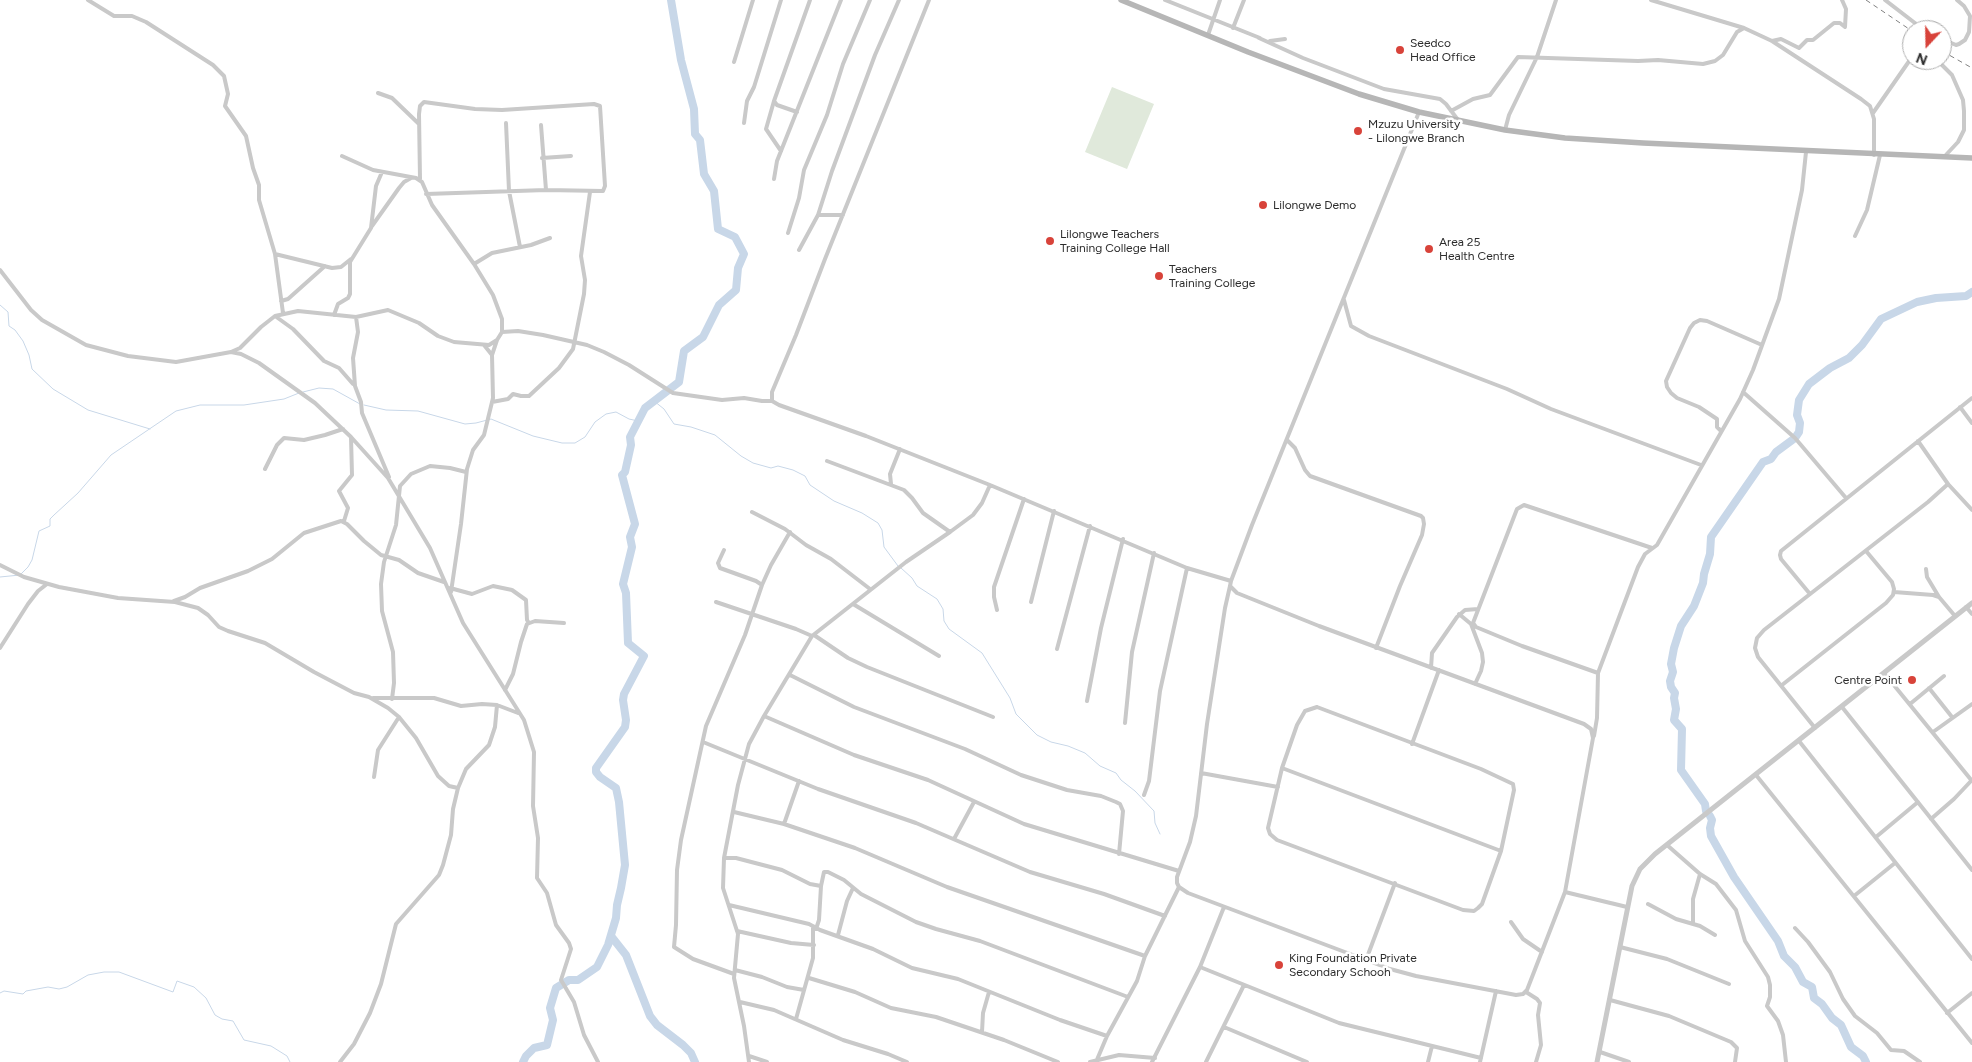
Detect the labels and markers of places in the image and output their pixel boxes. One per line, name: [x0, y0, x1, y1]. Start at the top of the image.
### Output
place label: Seedco Head Office: [1410, 36, 1476, 64]
marker: Seedco Head Office: [1394, 44, 1406, 56]
place label: Mzuzu University - Lilongwe Branch: [1368, 117, 1465, 145]
marker: Mzuzu University - Lilongwe Branch: [1352, 125, 1364, 137]
place label: Lilongwe Demo: [1273, 198, 1356, 212]
marker: Lilongwe Demo: [1257, 199, 1269, 211]
place label: Lilongwe Teachers Training College Hall: [1060, 227, 1170, 255]
marker: Lilongwe Teachers Training College Hall: [1044, 235, 1056, 247]
place label: Area 25 Health Centre: [1439, 235, 1515, 263]
marker: Area 25 Health Centre: [1423, 243, 1435, 255]
place label: Teachers Training College: [1169, 262, 1255, 290]
marker: Teachers Training College: [1153, 270, 1165, 282]
place label: Centre Point: [1834, 673, 1902, 687]
marker: Centre Point: [1906, 674, 1918, 686]
place label: King Foundation Private Secondary Schooh: [1289, 951, 1417, 979]
marker: King Foundation Private Secondary Schooh: [1273, 959, 1285, 971]

